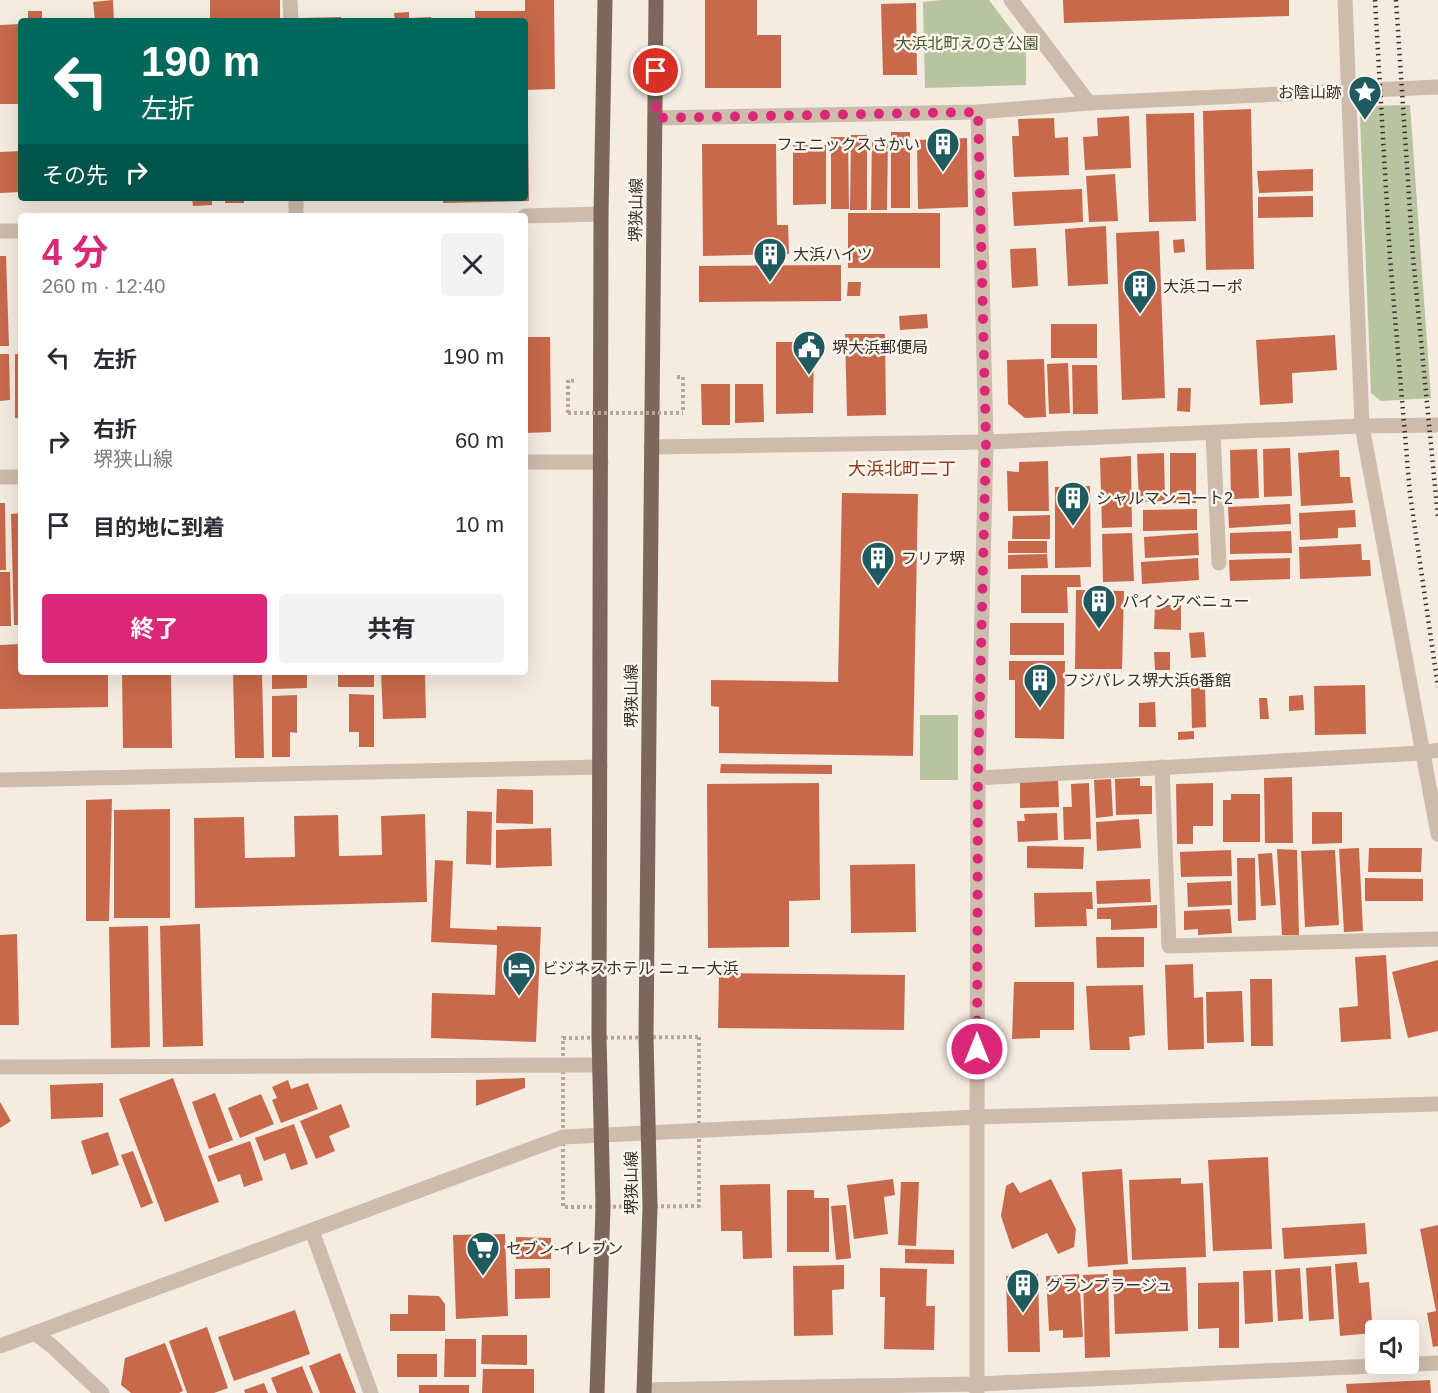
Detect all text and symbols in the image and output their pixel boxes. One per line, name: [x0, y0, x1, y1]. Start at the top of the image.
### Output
park label: 大浜北町えのき公園: [895, 35, 1039, 52]
text: 190 m: [141, 38, 260, 85]
icon: left: [42, 42, 120, 120]
pin: [630, 45, 681, 96]
icon: arrive: [639, 54, 672, 87]
place icon: お陰山跡: [1347, 74, 1383, 121]
place label: お陰山跡: [1278, 84, 1342, 101]
text: 左折: [141, 94, 195, 124]
building icon: フェニックスさかい: [925, 126, 961, 173]
place label: フェニックスさかい: [776, 136, 920, 153]
icon: right: [120, 156, 153, 189]
text: その先: [42, 163, 108, 188]
street label: 堺狭山線: [627, 178, 645, 242]
text: 4 分: [42, 232, 108, 273]
button: close: [441, 233, 504, 296]
building icon: 大浜ハイツ: [752, 236, 788, 283]
place label: 大浜ハイツ: [793, 246, 873, 263]
building icon: 大浜コーポ: [1122, 268, 1158, 315]
text: 260 m · 12:40: [42, 275, 165, 297]
place label: 大浜コーポ: [1163, 278, 1243, 295]
public building icon: 堺大浜郵便局: [791, 329, 827, 376]
place label: 堺大浜郵便局: [832, 339, 928, 356]
icon: left: [42, 341, 75, 374]
text: 190 m: [443, 344, 504, 369]
text: 左折: [93, 347, 137, 372]
text: 右折: [93, 417, 137, 442]
icon: right: [42, 425, 75, 458]
text: 60 m: [455, 428, 504, 453]
text: 堺狭山線: [93, 448, 173, 470]
district label: 大浜北町二丁: [848, 459, 956, 479]
building icon: シャルマンコート2: [1055, 480, 1091, 527]
place label: シャルマンコート2: [1096, 490, 1233, 507]
icon: arrive: [42, 509, 75, 542]
text: 10 m: [455, 512, 504, 537]
text: 目的地に到着: [93, 515, 225, 540]
building icon: フリア堺: [860, 540, 896, 587]
place label: フリア堺: [901, 550, 965, 567]
building icon: パインアベニュー: [1081, 583, 1117, 630]
place label: パインアベニュー: [1122, 593, 1250, 610]
button: 終了: [42, 594, 267, 663]
button: 共有: [279, 594, 504, 663]
building icon: フジパレス堺大浜6番館: [1022, 662, 1058, 709]
street label: 堺狭山線: [623, 664, 640, 728]
place label: フジパレス堺大浜6番館: [1063, 672, 1231, 689]
hotel icon: ビジネスホテル ニュー大浜: [501, 950, 537, 997]
place label: ビジネスホテル ニュー大浜: [542, 960, 738, 977]
position arrow: [945, 1017, 1009, 1081]
street label: 堺狭山線: [623, 1151, 640, 1215]
supermarket icon: セブン-イレブン: [465, 1230, 501, 1277]
place label: セブン-イレブン: [506, 1240, 623, 1257]
building icon: グランプラージュ: [1005, 1267, 1041, 1314]
place label: グランプラージュ: [1046, 1277, 1172, 1294]
map controls: [1365, 1320, 1419, 1374]
button: sound: [1365, 1320, 1419, 1374]

